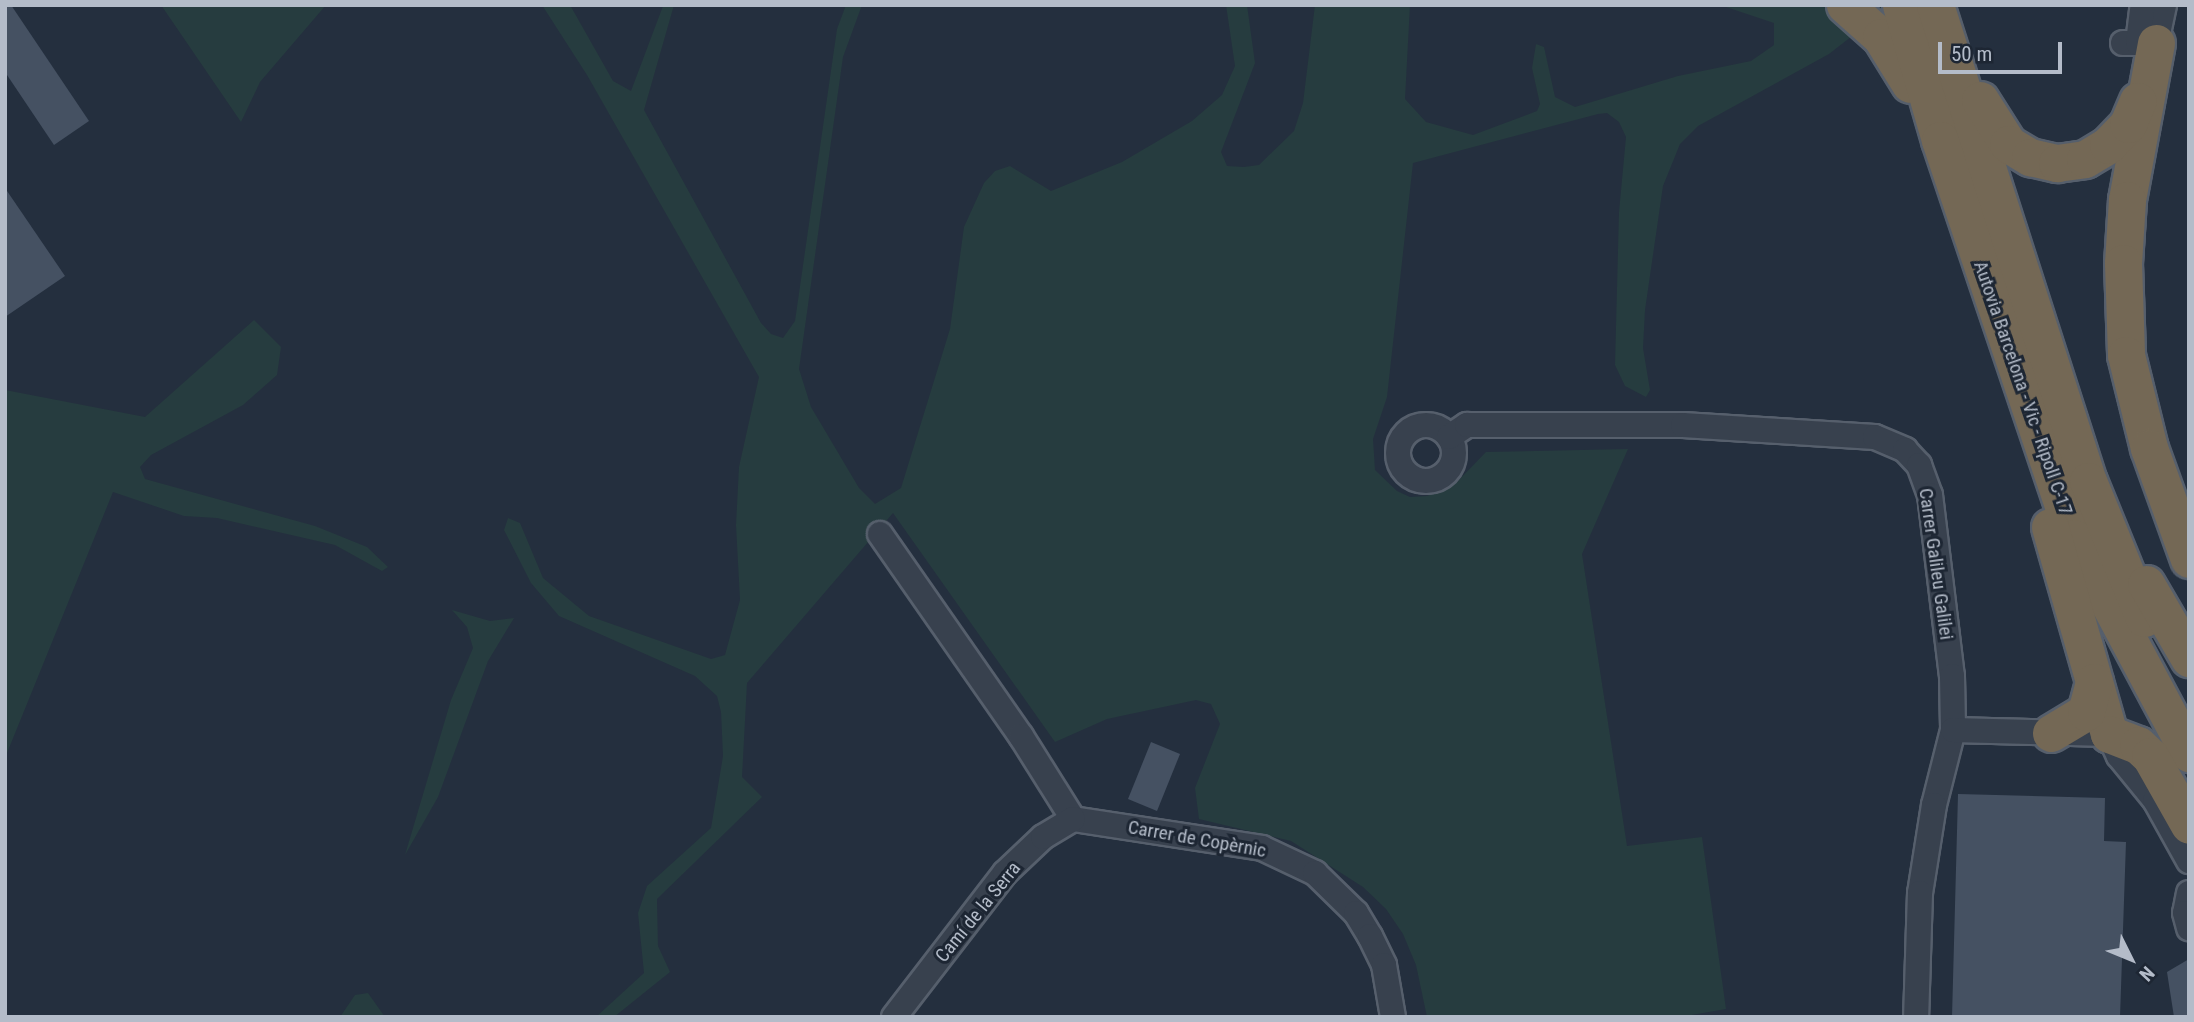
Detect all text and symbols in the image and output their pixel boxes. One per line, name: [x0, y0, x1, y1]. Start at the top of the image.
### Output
scale bar: [1942, 28, 2066, 72]
text: 50 m: [1951, 42, 1992, 66]
street label: Autovia Barcelona - Vic - Ripoll C-17: [1969, 258, 2077, 518]
street label: Carrer Galileu Galilei: [1914, 487, 1958, 641]
street label: Carrer de Copèrnic: [1126, 816, 1268, 862]
street label: Camí de la Serra: [931, 857, 1025, 967]
north arrow: [2096, 924, 2166, 994]
text: N: [2134, 962, 2159, 986]

